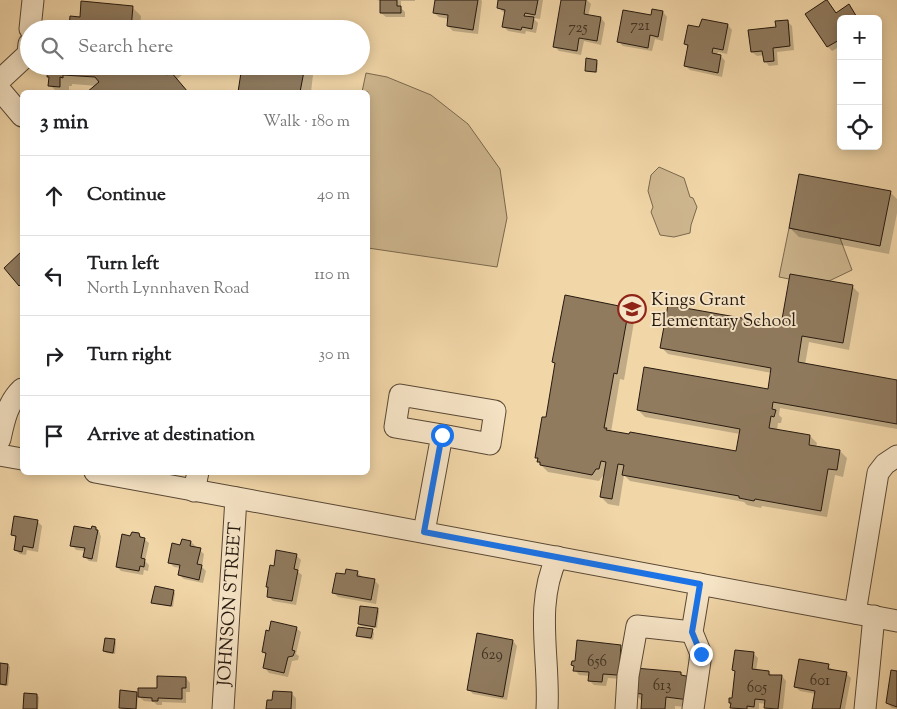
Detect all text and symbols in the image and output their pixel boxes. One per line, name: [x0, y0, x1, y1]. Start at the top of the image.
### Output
map controls: [837, 15, 882, 150]
button: +: [837, 15, 882, 60]
house number: 721: [630, 16, 650, 37]
house number: 725: [568, 18, 588, 39]
search box: [20, 20, 370, 75]
icon: search: [38, 34, 66, 62]
text: Search here: [78, 34, 173, 61]
button: −: [837, 60, 882, 105]
button: locate: [837, 105, 882, 150]
text: 3 min: [40, 108, 89, 138]
text: Walk · 180 m: [263, 111, 350, 134]
icon: ahead: [40, 182, 68, 210]
text: Continue: [87, 182, 166, 209]
text: 40 m: [317, 184, 350, 207]
text: Turn left: [87, 251, 159, 278]
icon: left: [40, 262, 68, 290]
text: 110 m: [314, 264, 350, 287]
text: North Lynnhaven Road: [87, 278, 249, 301]
place label: Kings Grant Elementary School: [651, 288, 796, 335]
school or university icon: Kings Grant Elementary School: [617, 294, 647, 324]
icon: right: [40, 342, 68, 370]
text: Turn right: [87, 342, 171, 369]
text: 30 m: [319, 344, 350, 367]
icon: arrive: [40, 422, 68, 450]
text: Arrive at destination: [87, 422, 255, 449]
route start: [431, 424, 454, 447]
street label: JOHNSON STREET: [212, 521, 250, 688]
route end: [690, 643, 713, 666]
house number: 629: [481, 645, 503, 666]
house number: 656: [587, 652, 607, 673]
house number: 601: [810, 671, 830, 692]
house number: 613: [653, 676, 671, 697]
house number: 605: [747, 678, 767, 699]

